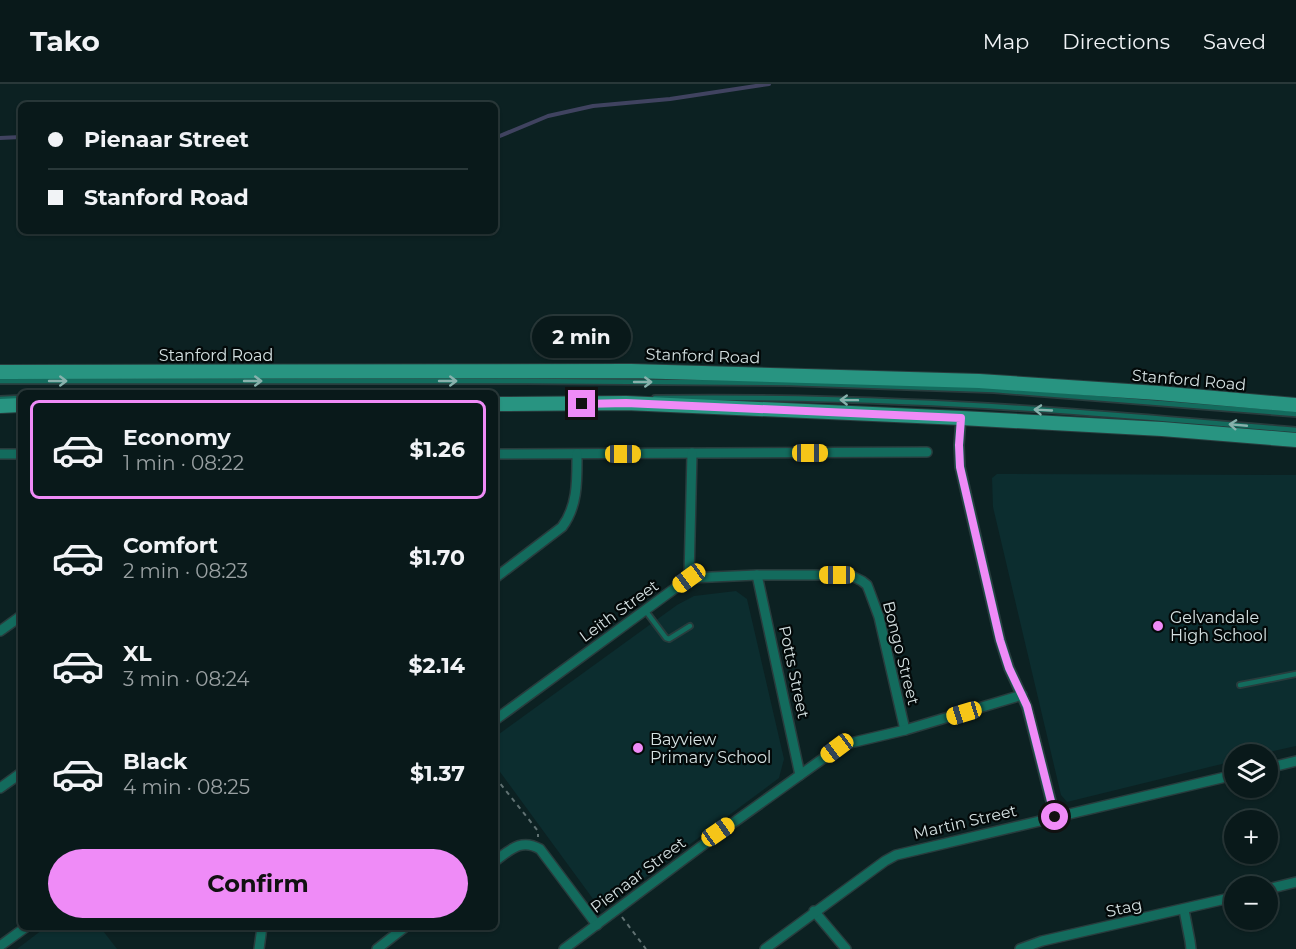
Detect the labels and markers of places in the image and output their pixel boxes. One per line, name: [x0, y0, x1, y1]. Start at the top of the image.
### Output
place label: Gelvandale High School: [1170, 608, 1267, 645]
marker: Gelvandale High School: [1151, 619, 1165, 633]
place label: Bayview Primary School: [650, 730, 771, 767]
marker: Bayview Primary School: [631, 741, 645, 755]

